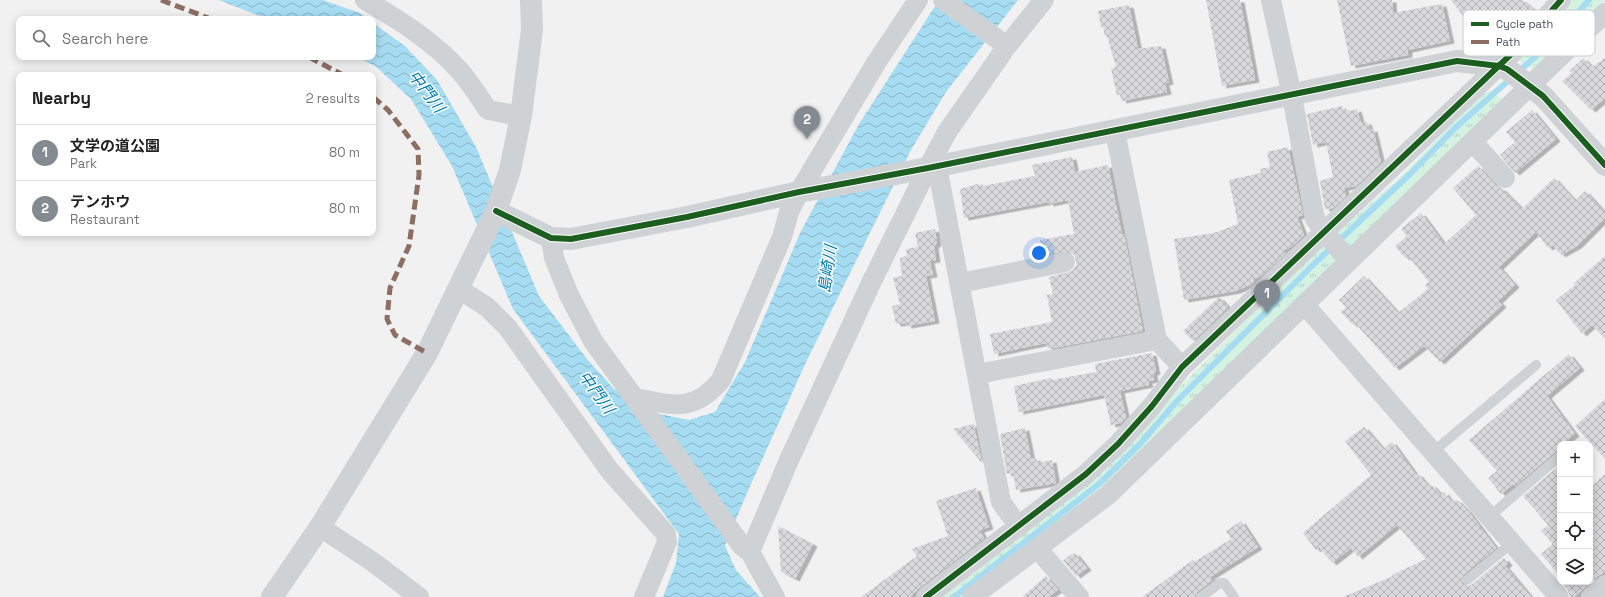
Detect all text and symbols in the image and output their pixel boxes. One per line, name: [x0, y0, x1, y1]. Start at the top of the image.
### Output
legend: [1463, 10, 1595, 56]
search box: [16, 16, 376, 60]
text: Cycle path: [1496, 17, 1553, 31]
icon: search: [30, 27, 52, 49]
text: Search here: [62, 29, 148, 48]
text: Path: [1496, 35, 1520, 49]
water label: 中門川: [404, 66, 451, 118]
text: Nearby: [32, 87, 91, 109]
text: 2 results: [306, 90, 360, 107]
pin: 2: [794, 106, 820, 139]
text: 文学の道公園: [70, 136, 160, 155]
text: 1: [42, 144, 48, 161]
text: 80 m: [329, 144, 360, 161]
text: Park: [70, 155, 97, 172]
text: テンホウ: [70, 192, 130, 211]
text: 2: [41, 200, 49, 217]
text: 80 m: [329, 200, 360, 217]
text: Restaurant: [70, 211, 140, 228]
water label: 島崎川: [814, 242, 842, 294]
your location: [1029, 243, 1049, 263]
pin: 1: [1254, 280, 1280, 313]
water label: 中門川: [574, 367, 620, 419]
map controls: [1557, 441, 1593, 585]
button: +: [1557, 441, 1593, 477]
button: −: [1557, 477, 1593, 513]
button: locate: [1557, 513, 1593, 549]
button: layers: [1557, 549, 1593, 585]

